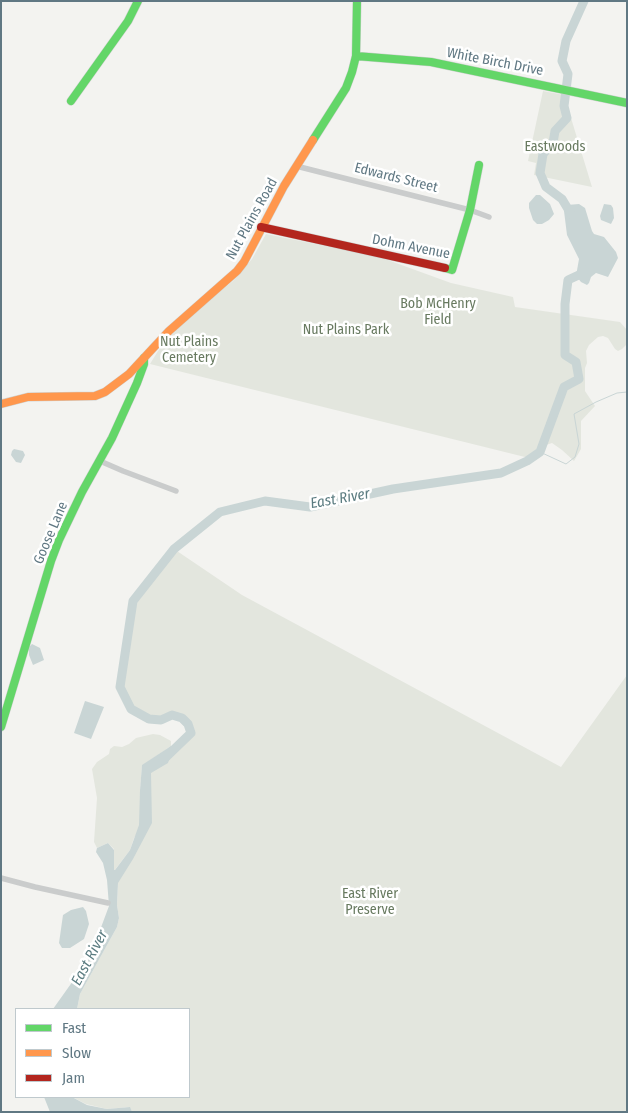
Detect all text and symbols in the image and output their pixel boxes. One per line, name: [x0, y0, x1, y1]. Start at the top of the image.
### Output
street label: White Birch Drive: [445, 44, 545, 80]
park label: Eastwoods: [524, 139, 586, 155]
street label: Edwards Street: [353, 160, 439, 196]
street label: Nut Plains Road: [223, 175, 281, 263]
street label: Dohm Avenue: [371, 231, 451, 263]
park label: Bob McHenry Field: [400, 296, 476, 328]
park label: Nut Plains Park: [303, 322, 389, 338]
park label: Nut Plains Cemetery: [160, 334, 218, 367]
water label: East River: [309, 485, 371, 513]
street label: Goose Lane: [30, 499, 72, 567]
park label: East River Preserve: [342, 886, 398, 919]
water label: East River: [68, 927, 112, 989]
legend: [15, 1008, 190, 1098]
text: Fast: [62, 1019, 86, 1037]
text: Slow: [62, 1044, 91, 1062]
text: Jam: [62, 1069, 85, 1087]

